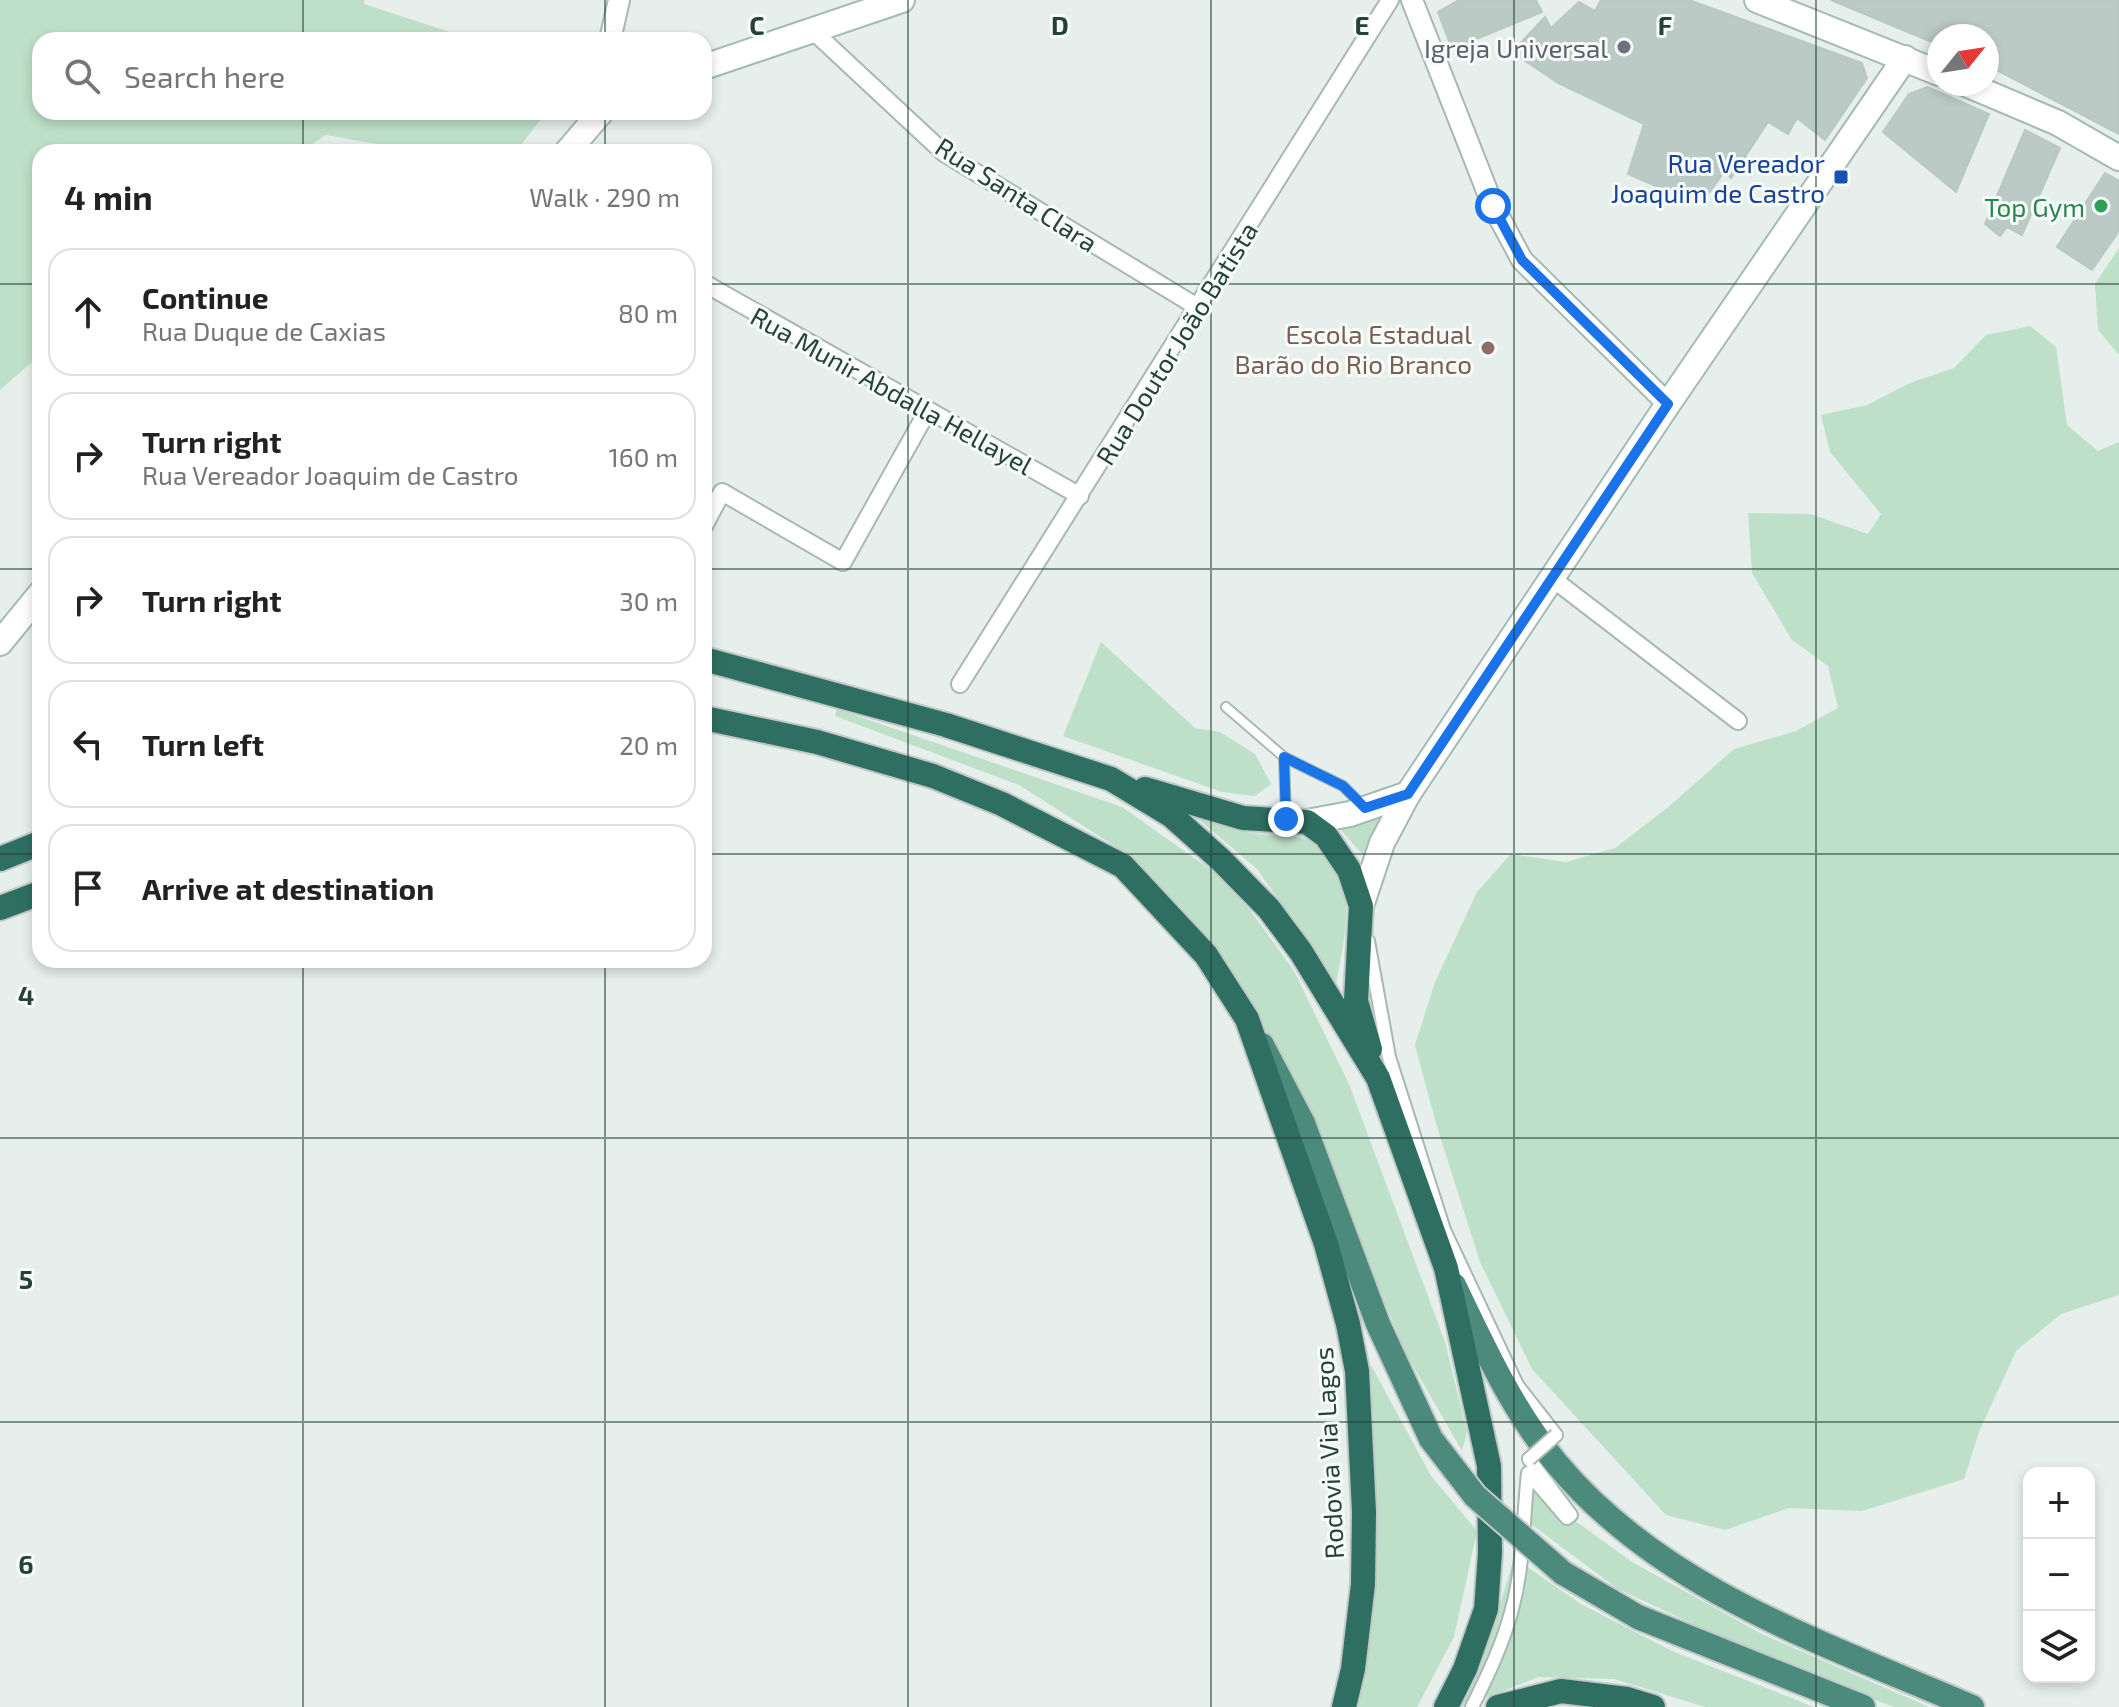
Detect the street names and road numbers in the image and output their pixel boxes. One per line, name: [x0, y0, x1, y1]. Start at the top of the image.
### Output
street label: Rua Santa Clara: [930, 130, 1104, 258]
street label: Rua Doutor João Batista: [1089, 216, 1263, 470]
street label: Rua Munir Abdalla Hellayel: [746, 300, 1038, 481]
street label: Rodovia Via Lagos: [1307, 1346, 1349, 1560]

